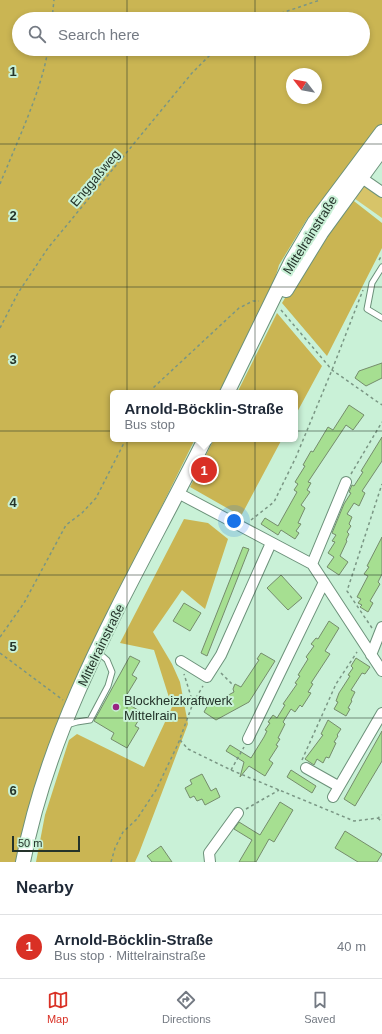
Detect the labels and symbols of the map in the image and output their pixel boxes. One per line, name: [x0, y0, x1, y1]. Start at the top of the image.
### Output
text: 1: [9, 64, 17, 79]
north arrow: [286, 68, 322, 104]
street label: Enggaßweg: [67, 147, 123, 209]
street label: Mittelrainstraße: [280, 193, 340, 277]
text: 2: [9, 208, 17, 223]
text: 3: [9, 352, 17, 367]
pin: 1: [191, 455, 217, 485]
text: 4: [9, 495, 17, 510]
your location: [224, 511, 244, 531]
street label: Mittelrainstraße: [75, 601, 127, 689]
text: 5: [9, 639, 17, 654]
place label: Blockheizkraftwerk Mittelrain: [124, 693, 233, 723]
marker: Blockheizkraftwerk Mittelrain: [111, 702, 121, 712]
text: 6: [9, 783, 17, 798]
scale bar: [12, 834, 80, 853]

